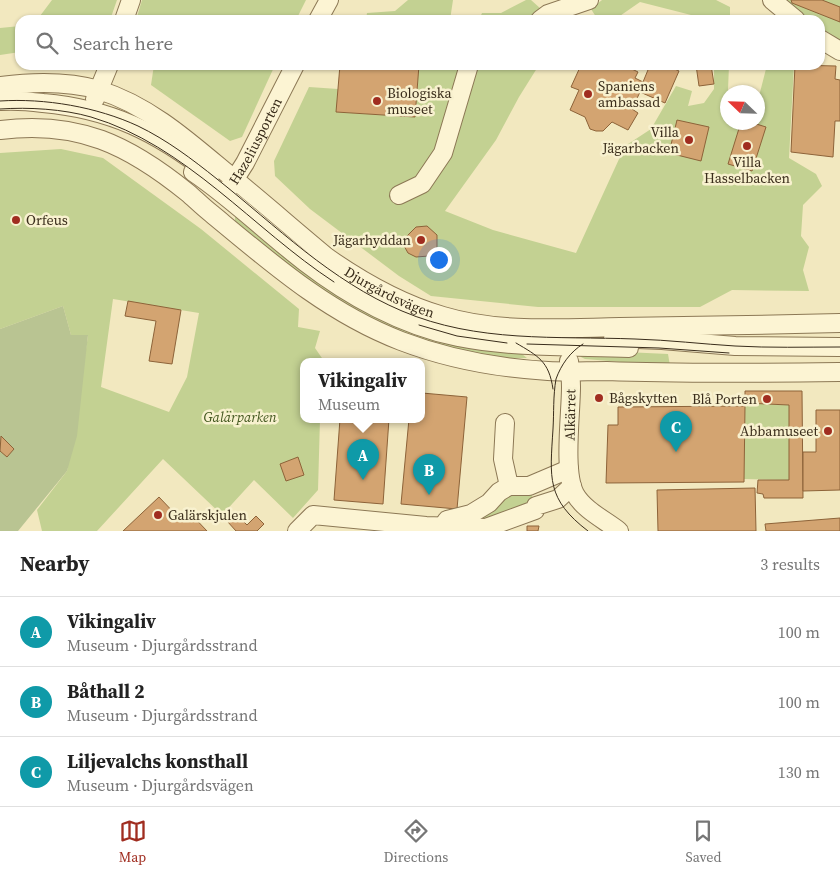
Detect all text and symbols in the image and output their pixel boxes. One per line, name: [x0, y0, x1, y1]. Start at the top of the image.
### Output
search box: [15, 15, 825, 70]
icon: search: [33, 29, 61, 57]
text: Search here: [73, 30, 173, 56]
place label: Spaniens ambassad: [598, 76, 660, 112]
place label: Biologiska museet: [387, 83, 452, 119]
north arrow: [720, 85, 765, 130]
marker: Spaniens ambassad: [582, 88, 594, 100]
street label: Hazeliusporten: [224, 94, 287, 188]
marker: Biologiska museet: [371, 95, 383, 107]
place label: Villa Jägarbacken: [601, 122, 680, 158]
marker: Villa Jägarbacken: [683, 134, 695, 146]
marker: Villa Hasselbacken: [741, 140, 753, 152]
place label: Villa Hasselbacken: [704, 152, 791, 188]
place label: Orfeus: [26, 210, 68, 230]
marker: Orfeus: [10, 214, 22, 226]
place label: Jägarhyddan: [332, 230, 412, 250]
marker: Jägarhyddan: [415, 234, 427, 246]
your location: [426, 247, 452, 273]
street label: Djurgårdsvägen: [341, 262, 438, 323]
popup: [300, 358, 425, 423]
text: Vikingaliv: [318, 367, 407, 393]
place label: Bågskytten: [609, 388, 678, 408]
street label: Alkärret: [560, 389, 580, 441]
place label: Blå Porten: [692, 389, 758, 409]
marker: Bågskytten: [593, 392, 605, 404]
text: Museum: [318, 393, 380, 415]
marker: Blå Porten: [761, 393, 773, 405]
park label: Galärparken: [203, 407, 277, 427]
pin: C: [660, 411, 692, 452]
place label: Abbamuseet: [740, 421, 818, 441]
marker: Abbamuseet: [822, 425, 834, 437]
pin: A: [347, 439, 379, 480]
pin: B: [413, 454, 445, 495]
place label: Galärskjulen: [168, 505, 247, 525]
marker: Galärskjulen: [152, 509, 164, 521]
text: Nearby: [20, 549, 90, 578]
text: 3 results: [760, 553, 820, 575]
text: Vikingaliv: [67, 608, 156, 634]
text: A: [31, 621, 41, 643]
text: 100 m: [778, 621, 820, 643]
text: Museum · Djurgårdsstrand: [67, 634, 257, 656]
text: Båthall 2: [67, 678, 145, 704]
text: B: [31, 691, 41, 713]
text: 100 m: [778, 691, 820, 713]
text: Museum · Djurgårdsstrand: [67, 704, 257, 726]
text: Liljevalchs konsthall: [67, 748, 248, 774]
text: C: [31, 761, 41, 783]
text: 130 m: [778, 761, 820, 783]
text: Museum · Djurgårdsvägen: [67, 774, 254, 796]
tab: Map: [119, 817, 147, 867]
tab: Directions: [384, 817, 448, 867]
tab: Saved: [686, 817, 721, 867]

